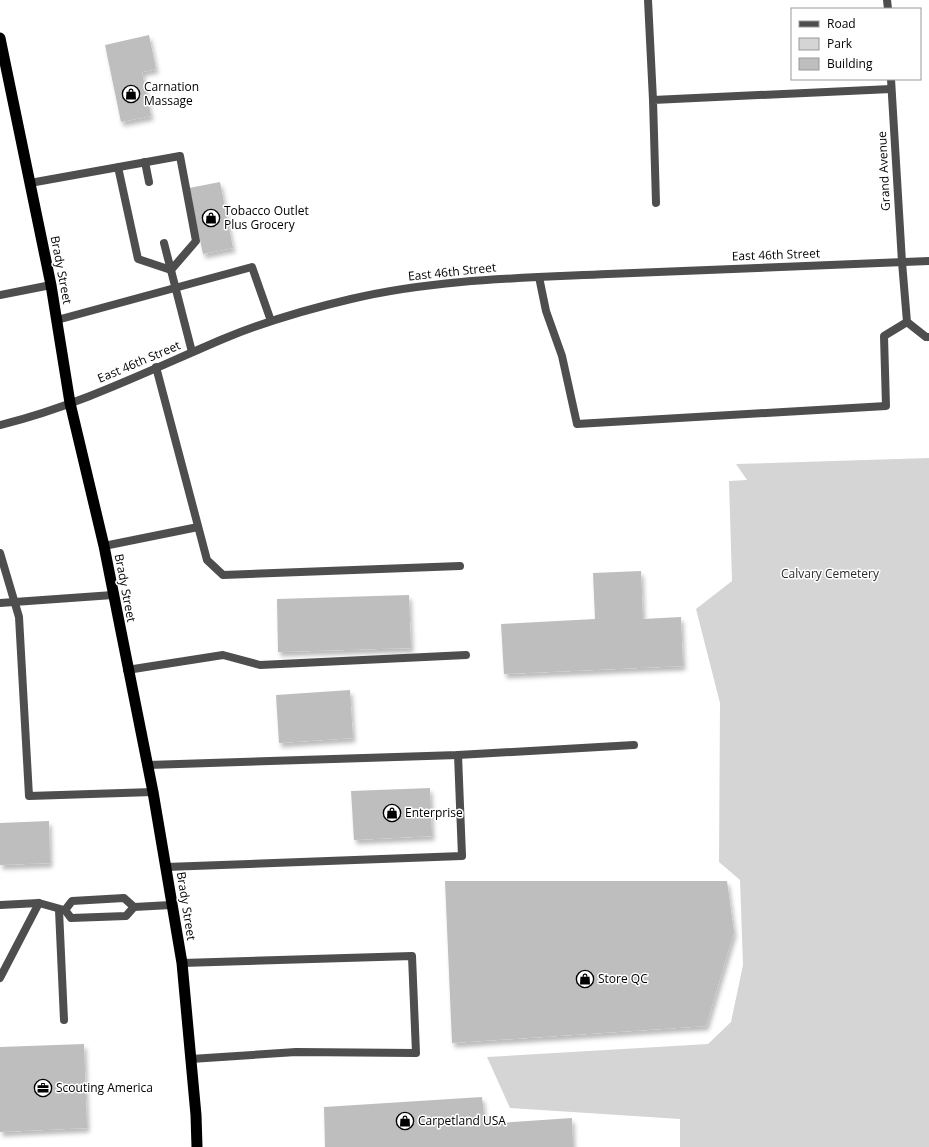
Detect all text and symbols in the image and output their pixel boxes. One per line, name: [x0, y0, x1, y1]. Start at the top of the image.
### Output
legend: [791, 8, 921, 80]
text: Road: [827, 15, 856, 32]
text: Park: [827, 35, 853, 52]
text: Building: [827, 55, 873, 72]
place label: Carnation Massage: [144, 78, 199, 109]
shop icon: Carnation Massage: [121, 84, 141, 104]
street label: Grand Avenue: [873, 130, 894, 211]
place label: Tobacco Outlet Plus Grocery: [224, 202, 309, 233]
shop icon: Tobacco Outlet Plus Grocery: [201, 208, 221, 228]
street label: Brady Street: [47, 234, 76, 306]
street label: East 46th Street: [731, 244, 820, 265]
street label: East 46th Street: [407, 258, 497, 285]
street label: East 46th Street: [95, 336, 183, 387]
street label: Brady Street: [111, 552, 140, 624]
park label: Calvary Cemetery: [781, 565, 880, 582]
shop icon: Enterprise: [382, 803, 402, 823]
place label: Enterprise: [405, 804, 463, 821]
street label: Brady Street: [173, 870, 200, 941]
shop icon: Store QC: [575, 969, 595, 989]
place label: Store QC: [598, 970, 648, 987]
office icon: Scouting America: [33, 1078, 53, 1098]
place label: Scouting America: [56, 1079, 153, 1096]
shop icon: Carpetland USA: [395, 1111, 415, 1131]
place label: Carpetland USA: [418, 1112, 506, 1129]

